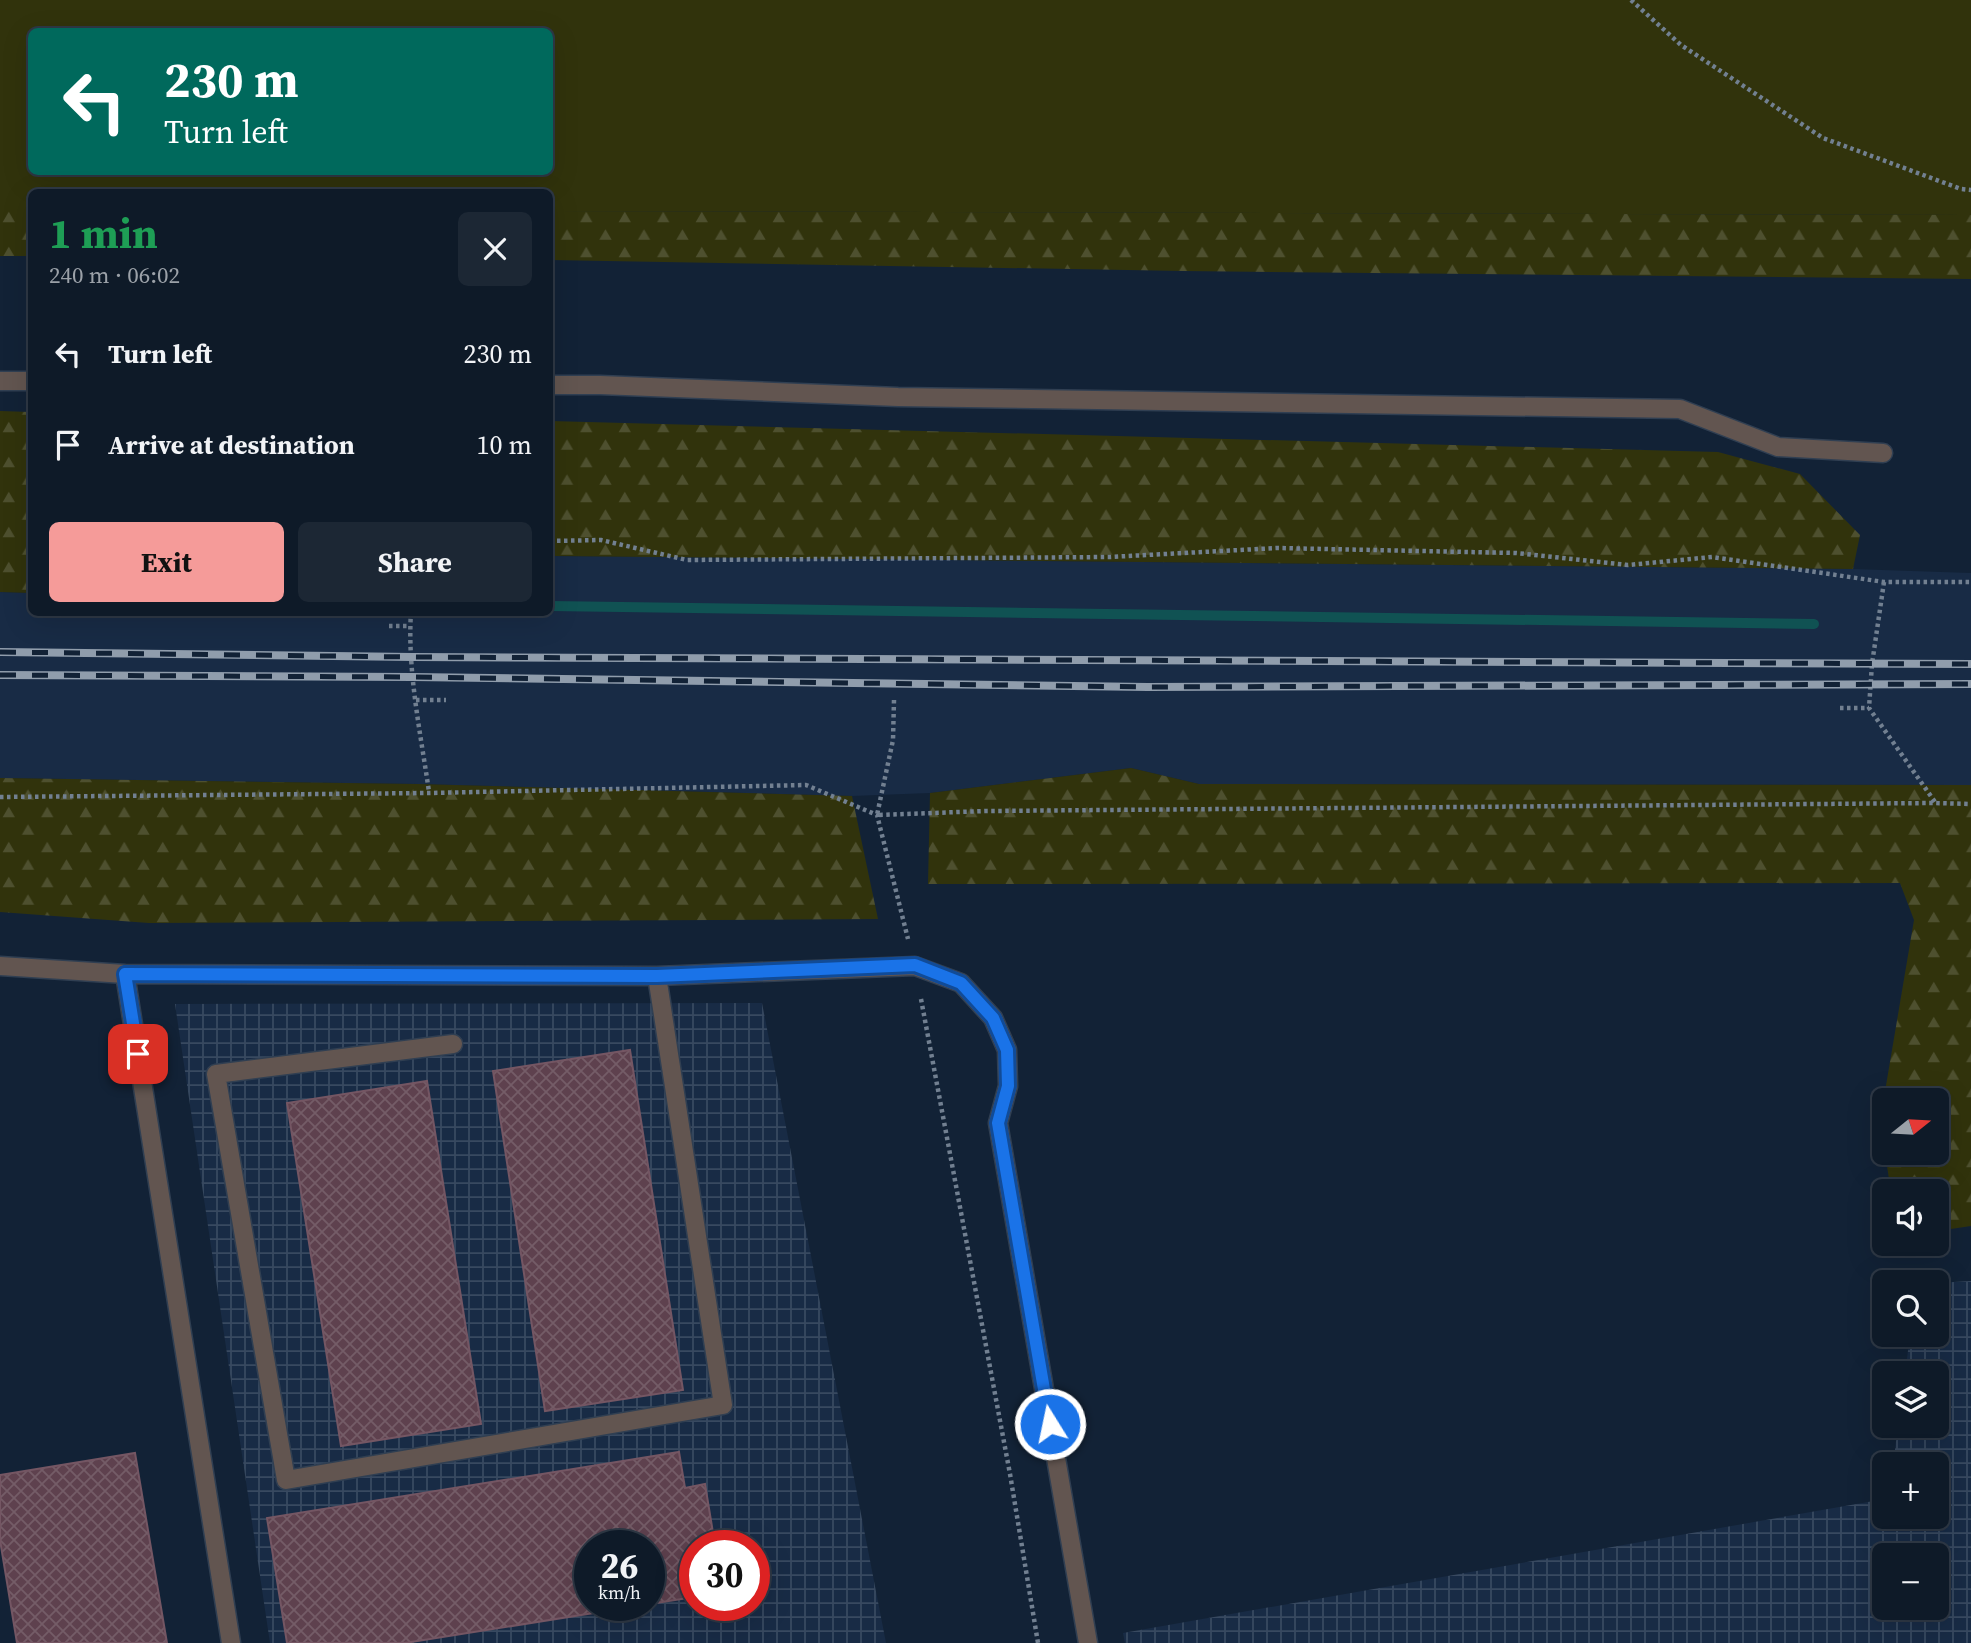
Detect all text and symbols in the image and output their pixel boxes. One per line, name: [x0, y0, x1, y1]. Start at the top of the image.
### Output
text: 230 m: [164, 46, 299, 113]
icon: left: [49, 56, 140, 147]
text: Turn left: [164, 110, 288, 154]
text: 1 min: [49, 204, 158, 262]
button: close: [458, 212, 532, 286]
text: 240 m · 06:02: [49, 259, 180, 291]
icon: left: [49, 335, 87, 373]
text: Turn left: [108, 336, 212, 372]
text: 230 m: [464, 336, 532, 372]
icon: arrive: [49, 426, 87, 464]
text: Arrive at destination: [108, 427, 355, 463]
text: 10 m: [477, 427, 532, 463]
button: Exit: [49, 522, 284, 602]
button: Share: [298, 522, 532, 602]
pin: [108, 1024, 168, 1084]
icon: arrive: [119, 1035, 157, 1073]
north arrow: [1872, 1088, 1950, 1166]
map controls: [1872, 1088, 1949, 1620]
button: sound: [1872, 1179, 1949, 1256]
button: search: [1872, 1270, 1949, 1347]
button: layers: [1872, 1361, 1949, 1438]
position arrow: [1013, 1387, 1087, 1461]
button: +: [1872, 1452, 1949, 1529]
speed limit sign: 30: [679, 1530, 770, 1621]
text: 26: [601, 1542, 638, 1590]
button: −: [1872, 1543, 1949, 1620]
text: km/h: [598, 1580, 641, 1605]

